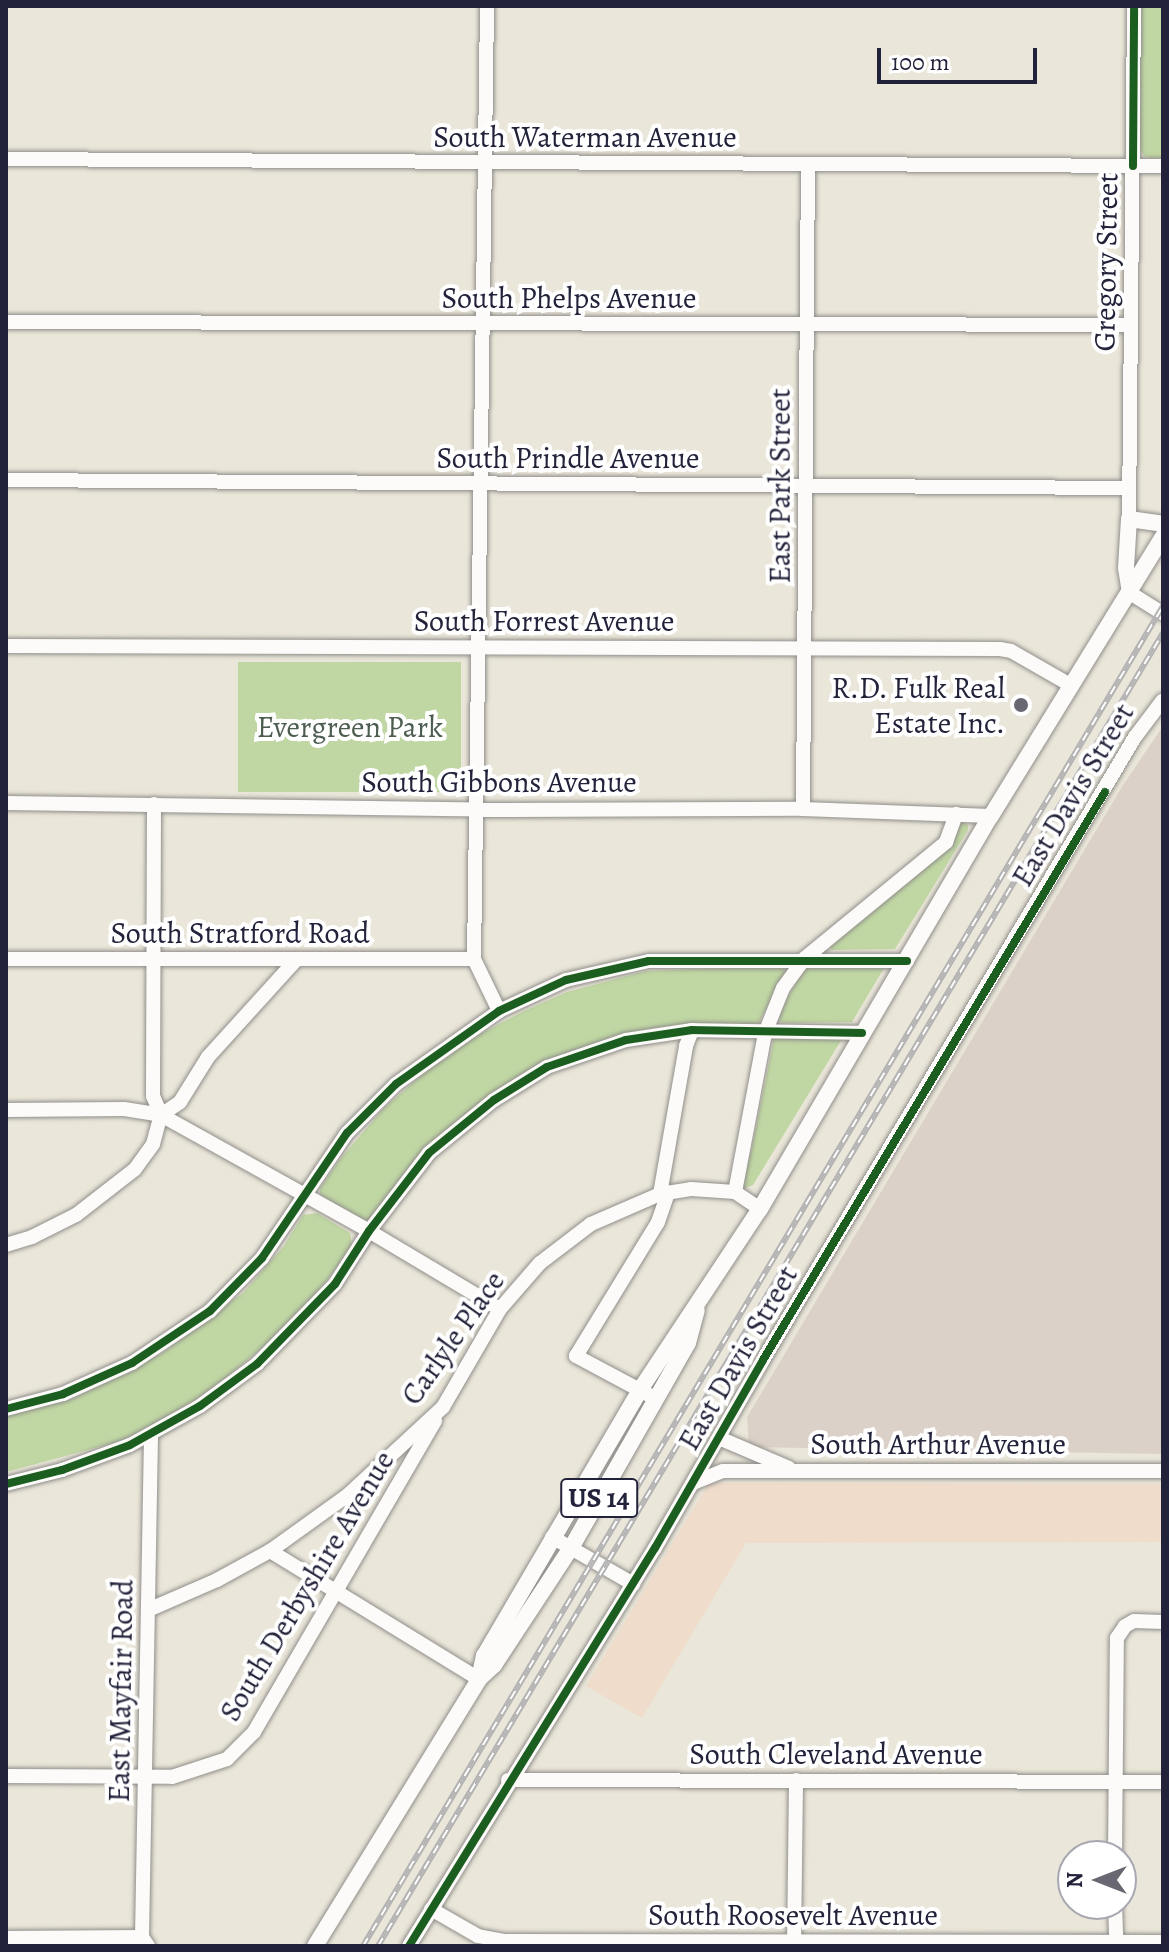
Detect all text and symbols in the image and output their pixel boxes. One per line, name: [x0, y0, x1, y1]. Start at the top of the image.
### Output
scale bar: [881, 32, 1041, 82]
text: 100 m: [891, 46, 950, 78]
street label: South Waterman Avenue: [433, 119, 737, 155]
street label: Gregory Street: [1086, 172, 1126, 352]
street label: South Phelps Avenue: [442, 280, 696, 316]
street label: East Park Street: [762, 388, 798, 584]
street label: South Prindle Avenue: [436, 440, 700, 476]
street label: South Forrest Avenue: [414, 603, 674, 639]
place label: R.D. Fulk Real Estate Inc.: [831, 670, 1005, 740]
marker: R.D. Fulk Real Estate Inc.: [1012, 696, 1030, 714]
street label: East Davis Street: [1004, 697, 1142, 893]
park label: Evergreen Park: [257, 709, 443, 745]
street label: South Gibbons Avenue: [361, 764, 637, 800]
street label: South Stratford Road: [110, 915, 370, 951]
street label: East Davis Street: [671, 1259, 805, 1457]
street label: Carlyle Place: [394, 1264, 512, 1412]
street label: South Arthur Avenue: [810, 1426, 1066, 1462]
street label: South Derbyshire Avenue: [212, 1444, 402, 1728]
road number: US 14: [559, 1474, 639, 1522]
street label: East Mayfair Road: [101, 1579, 141, 1803]
street label: South Cleveland Avenue: [689, 1736, 983, 1772]
north arrow: [1057, 1840, 1137, 1920]
text: N: [1060, 1872, 1090, 1888]
street label: South Roosevelt Avenue: [648, 1897, 938, 1933]

